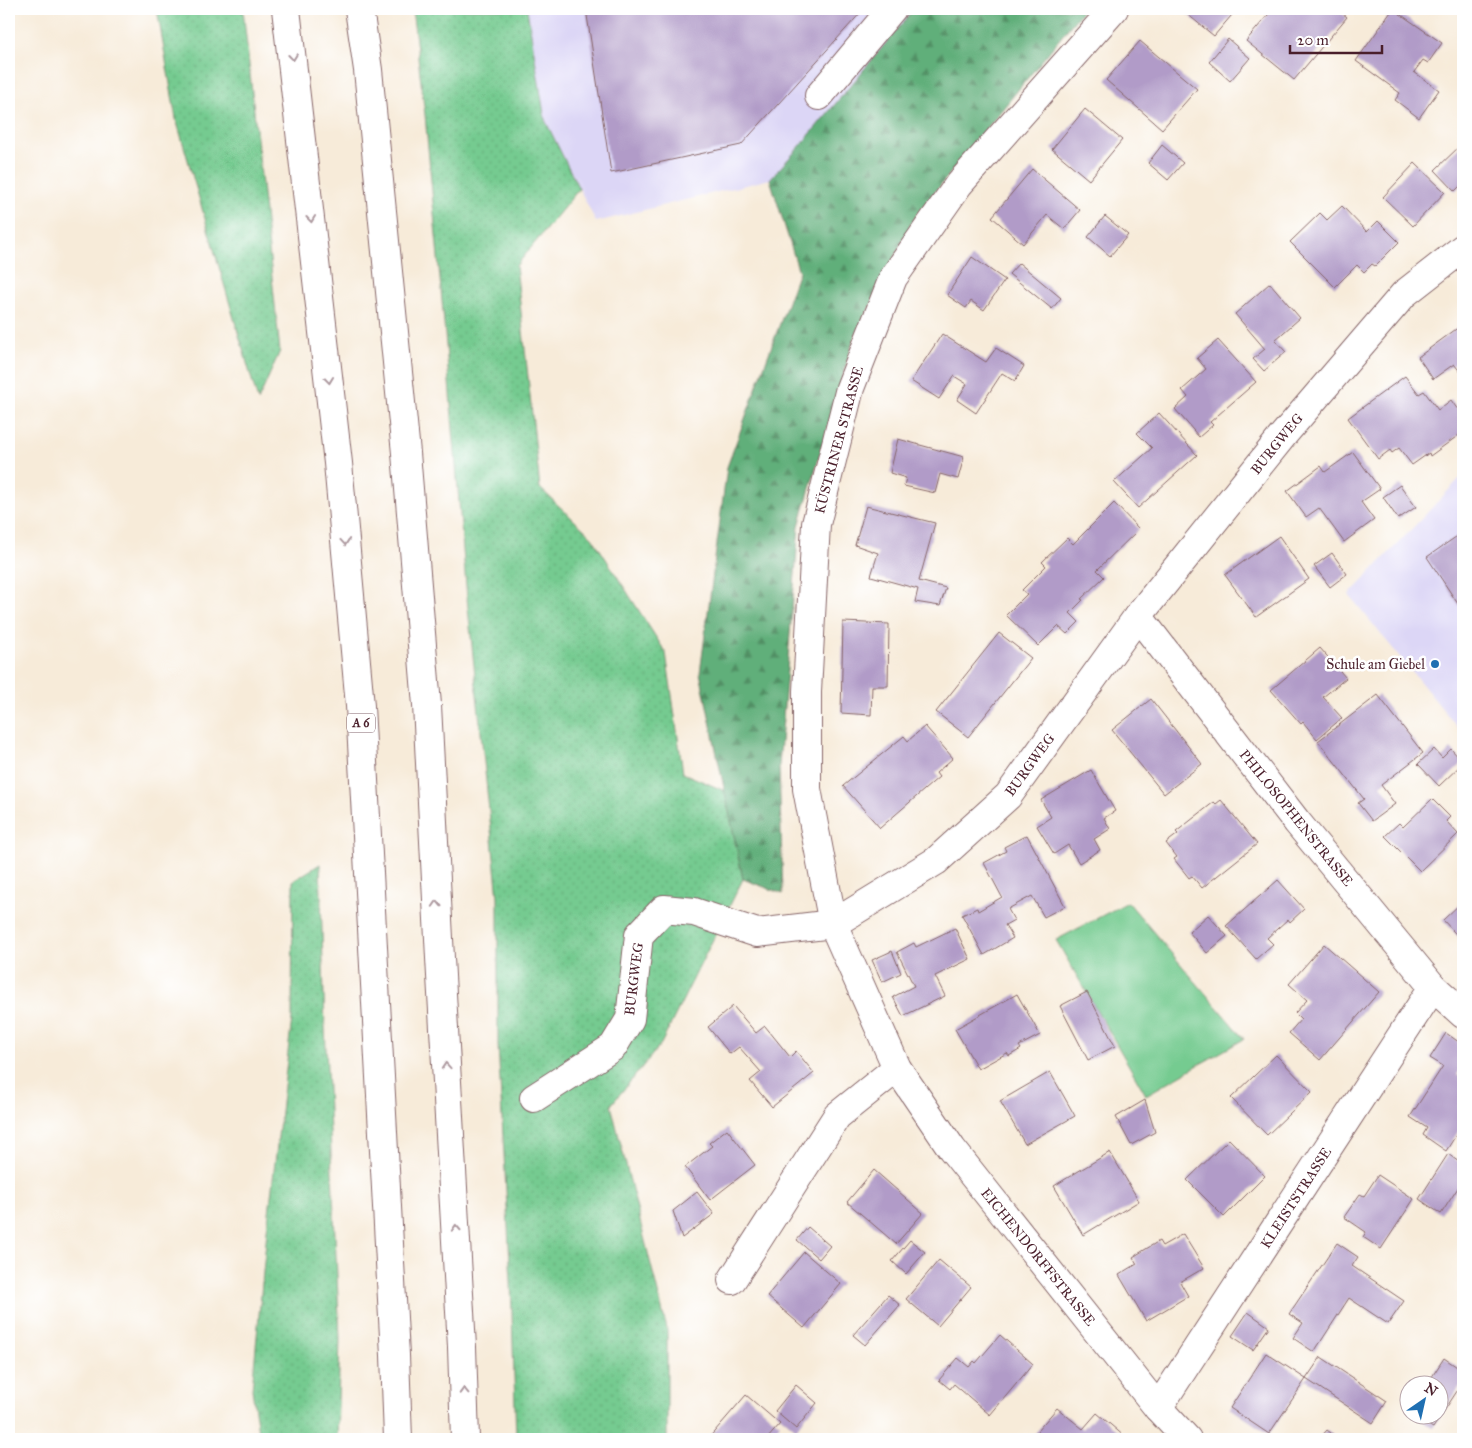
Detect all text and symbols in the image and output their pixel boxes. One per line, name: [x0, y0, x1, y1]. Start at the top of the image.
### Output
scale bar: [1290, 22, 1382, 54]
text: 20 m: [1297, 31, 1329, 49]
one-way arrow: [287, 53, 297, 61]
one-way arrow: [305, 215, 316, 223]
street label: KÜSTRINER STRASSE: [809, 364, 867, 516]
one-way arrow: [323, 376, 334, 384]
street label: BURGWEG: [1247, 410, 1307, 478]
one-way arrow: [339, 538, 350, 546]
place label: Schule am Giebel: [1326, 656, 1425, 673]
marker: Schule am Giebel: [1429, 658, 1441, 670]
road number: A 6: [347, 714, 375, 732]
street label: BURGWEG: [1002, 730, 1058, 800]
street label: PHILOSOPHENSTRASSE: [1236, 746, 1356, 890]
one-way arrow: [431, 900, 442, 908]
street label: BURGWEG: [621, 941, 647, 1017]
one-way arrow: [441, 1062, 452, 1070]
street label: KLEISTSTRASSE: [1257, 1144, 1335, 1252]
street label: EICHENDORFFSTRASSE: [977, 1185, 1099, 1329]
one-way arrow: [450, 1224, 461, 1232]
north arrow: [1400, 1376, 1450, 1426]
text: N: [1421, 1379, 1441, 1400]
one-way arrow: [458, 1386, 469, 1394]

